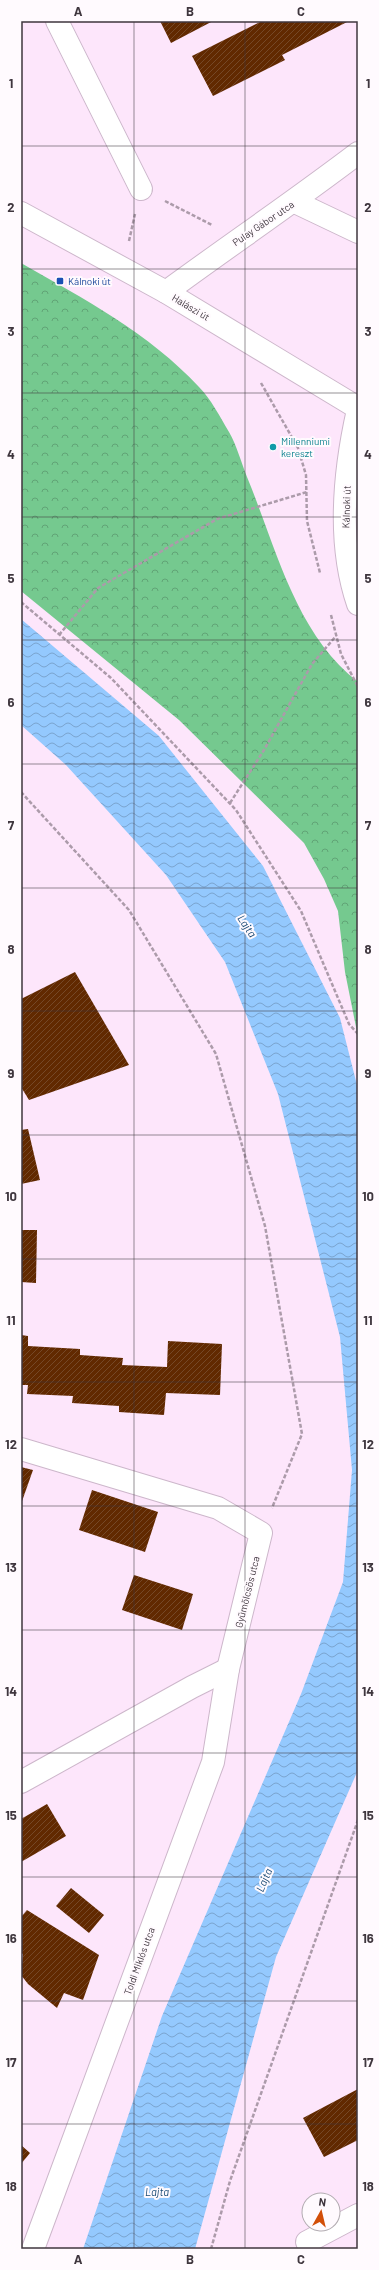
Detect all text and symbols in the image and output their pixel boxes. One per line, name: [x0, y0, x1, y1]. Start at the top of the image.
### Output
text: A: [74, 3, 83, 19]
text: B: [186, 3, 194, 19]
text: C: [297, 3, 305, 19]
text: 1: [9, 75, 13, 91]
text: 1: [366, 75, 370, 91]
street label: Pulay Gábor utca: [230, 198, 296, 248]
text: 2: [7, 199, 15, 215]
text: 2: [364, 199, 372, 215]
place label: Kálnoki út: [68, 275, 111, 287]
marker: Kálnoki út: [55, 276, 65, 286]
street label: Halászi út: [170, 291, 212, 323]
text: 3: [7, 323, 15, 339]
text: 3: [364, 323, 372, 339]
place label: Millenniumi kereszt: [281, 435, 330, 459]
marker: Millenniumi kereszt: [268, 442, 278, 452]
text: 4: [7, 446, 15, 462]
text: 4: [364, 446, 372, 462]
street label: Kálnoki út: [339, 485, 353, 529]
text: 5: [7, 570, 15, 586]
text: 5: [364, 570, 372, 586]
text: 6: [8, 694, 15, 710]
text: 6: [365, 694, 372, 710]
text: 7: [8, 817, 15, 833]
text: 7: [365, 817, 372, 833]
water label: Lajta: [235, 912, 260, 940]
text: 8: [7, 941, 15, 957]
text: 8: [364, 941, 372, 957]
text: 9: [8, 1065, 15, 1081]
text: 9: [365, 1065, 372, 1081]
text: 10: [5, 1188, 17, 1204]
text: 10: [362, 1188, 374, 1204]
text: 11: [6, 1312, 16, 1328]
text: 11: [363, 1312, 373, 1328]
text: 12: [5, 1436, 17, 1452]
text: 12: [362, 1436, 374, 1452]
street label: Gyümölcsös utca: [232, 1555, 262, 1629]
text: 13: [5, 1559, 17, 1575]
text: 13: [362, 1559, 374, 1575]
text: 14: [5, 1683, 17, 1699]
text: 14: [362, 1683, 374, 1699]
text: 15: [5, 1807, 17, 1823]
text: 15: [362, 1807, 374, 1823]
water label: Lajta: [253, 1866, 274, 1893]
street label: Toldi Miklós utca: [121, 1926, 157, 1996]
text: 16: [5, 1930, 17, 1946]
text: 16: [362, 1930, 374, 1946]
text: 17: [5, 2054, 17, 2070]
text: 17: [362, 2054, 374, 2070]
text: 18: [5, 2178, 17, 2194]
text: 18: [362, 2178, 374, 2194]
water label: Lajta: [145, 2185, 169, 2198]
north arrow: [301, 2192, 341, 2232]
text: N: [318, 2195, 327, 2209]
text: A: [74, 2251, 83, 2267]
text: B: [186, 2251, 194, 2267]
text: C: [297, 2251, 305, 2267]

